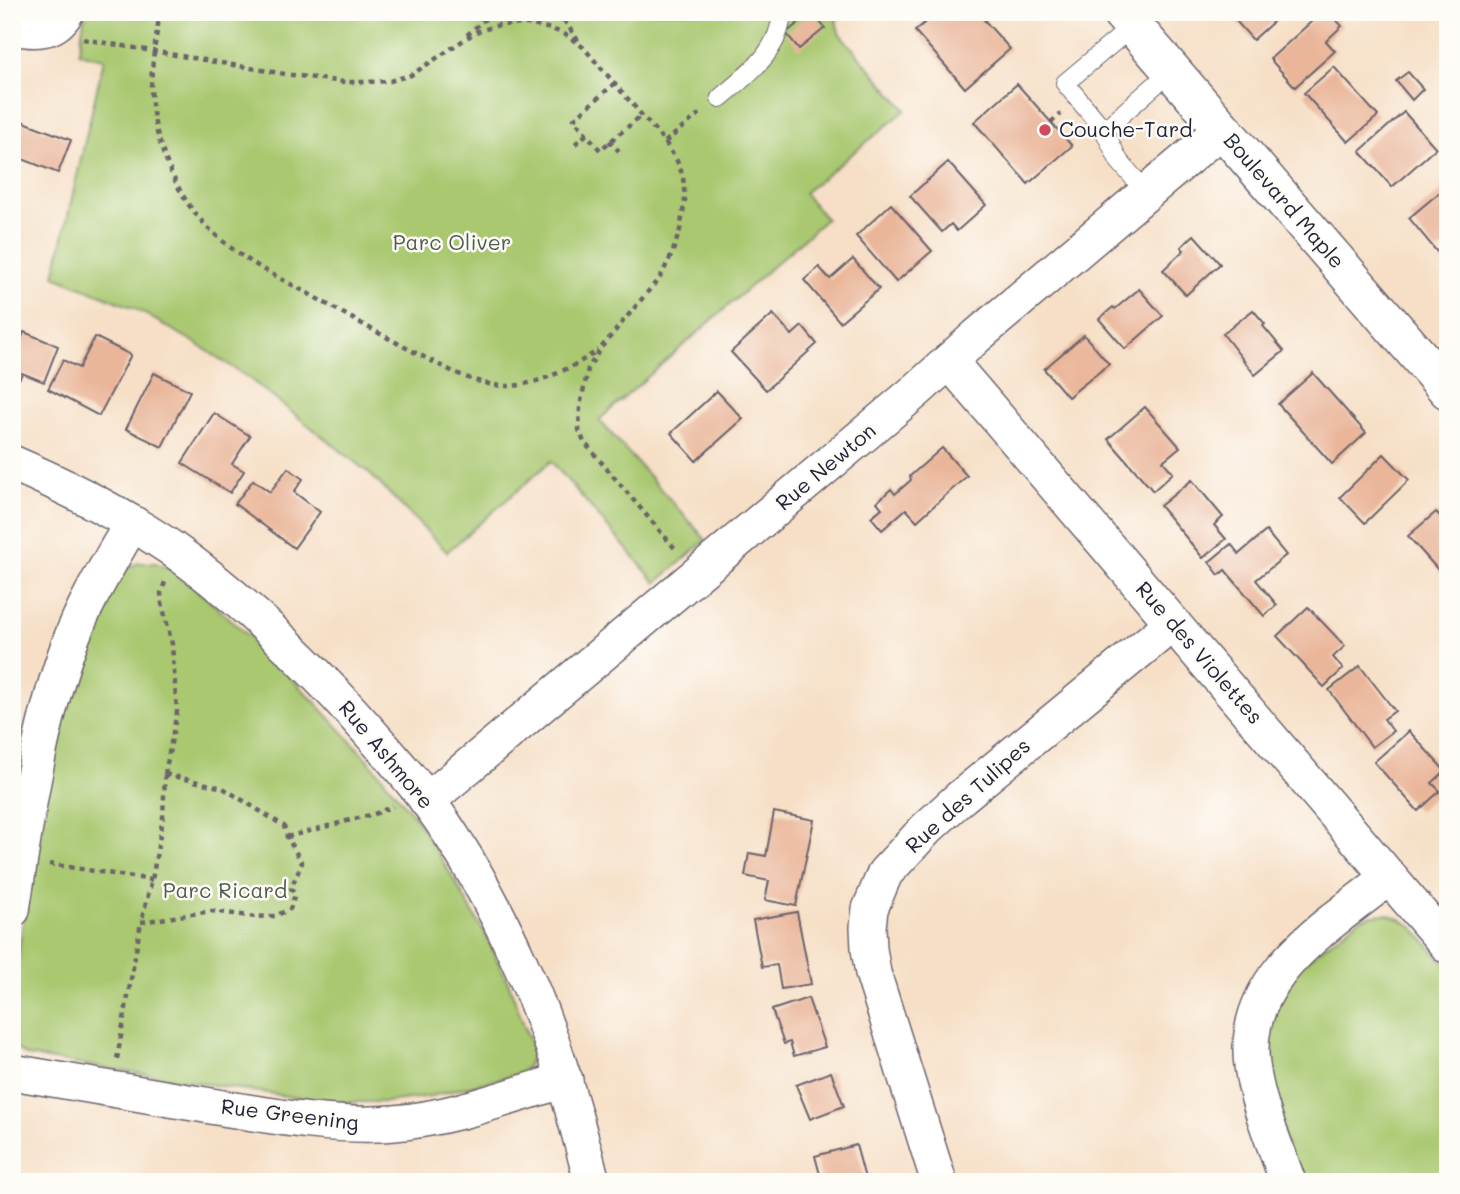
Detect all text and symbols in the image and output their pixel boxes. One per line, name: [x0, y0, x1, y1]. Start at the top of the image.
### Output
place label: Couche-Tard: [1059, 115, 1193, 142]
marker: Couche-Tard: [1037, 122, 1053, 138]
street label: Boulevard Maple: [1219, 127, 1351, 273]
park label: Parc Oliver: [393, 228, 511, 255]
street label: Rue Newton: [769, 416, 881, 516]
street label: Rue des Violettes: [1131, 575, 1269, 729]
street label: Rue Ashmore: [334, 694, 441, 814]
street label: Rue des Tulipes: [899, 732, 1035, 858]
park label: Parc Ricard: [163, 876, 287, 903]
street label: Rue Greening: [220, 1092, 361, 1135]

